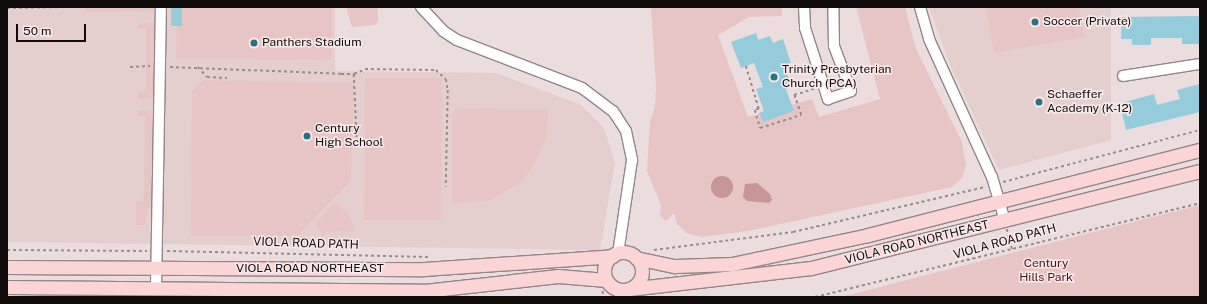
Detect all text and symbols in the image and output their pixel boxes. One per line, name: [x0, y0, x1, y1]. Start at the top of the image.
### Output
place label: Soccer (Private): [1043, 15, 1131, 29]
scale bar: [18, 16, 88, 42]
marker: Soccer (Private): [1030, 17, 1040, 27]
text: 50 m: [23, 24, 51, 38]
place label: Panthers Stadium: [262, 36, 362, 50]
marker: Panthers Stadium: [249, 38, 259, 48]
place label: Trinity Presbyterian Church (PCA): [782, 63, 891, 91]
marker: Trinity Presbyterian Church (PCA): [769, 72, 779, 82]
place label: Schaeffer Academy (K-12): [1047, 88, 1132, 116]
marker: Schaeffer Academy (K-12): [1034, 97, 1044, 107]
place label: Century High School: [315, 122, 383, 150]
marker: Century High School: [302, 131, 312, 141]
street label: VIOLA ROAD NORTHEAST: [844, 218, 990, 268]
street label: VIOLA ROAD PATH: [952, 221, 1058, 263]
street label: VIOLA ROAD PATH: [253, 235, 359, 253]
park label: Century Hills Park: [1019, 257, 1073, 285]
street label: VIOLA ROAD NORTHEAST: [236, 262, 384, 276]

